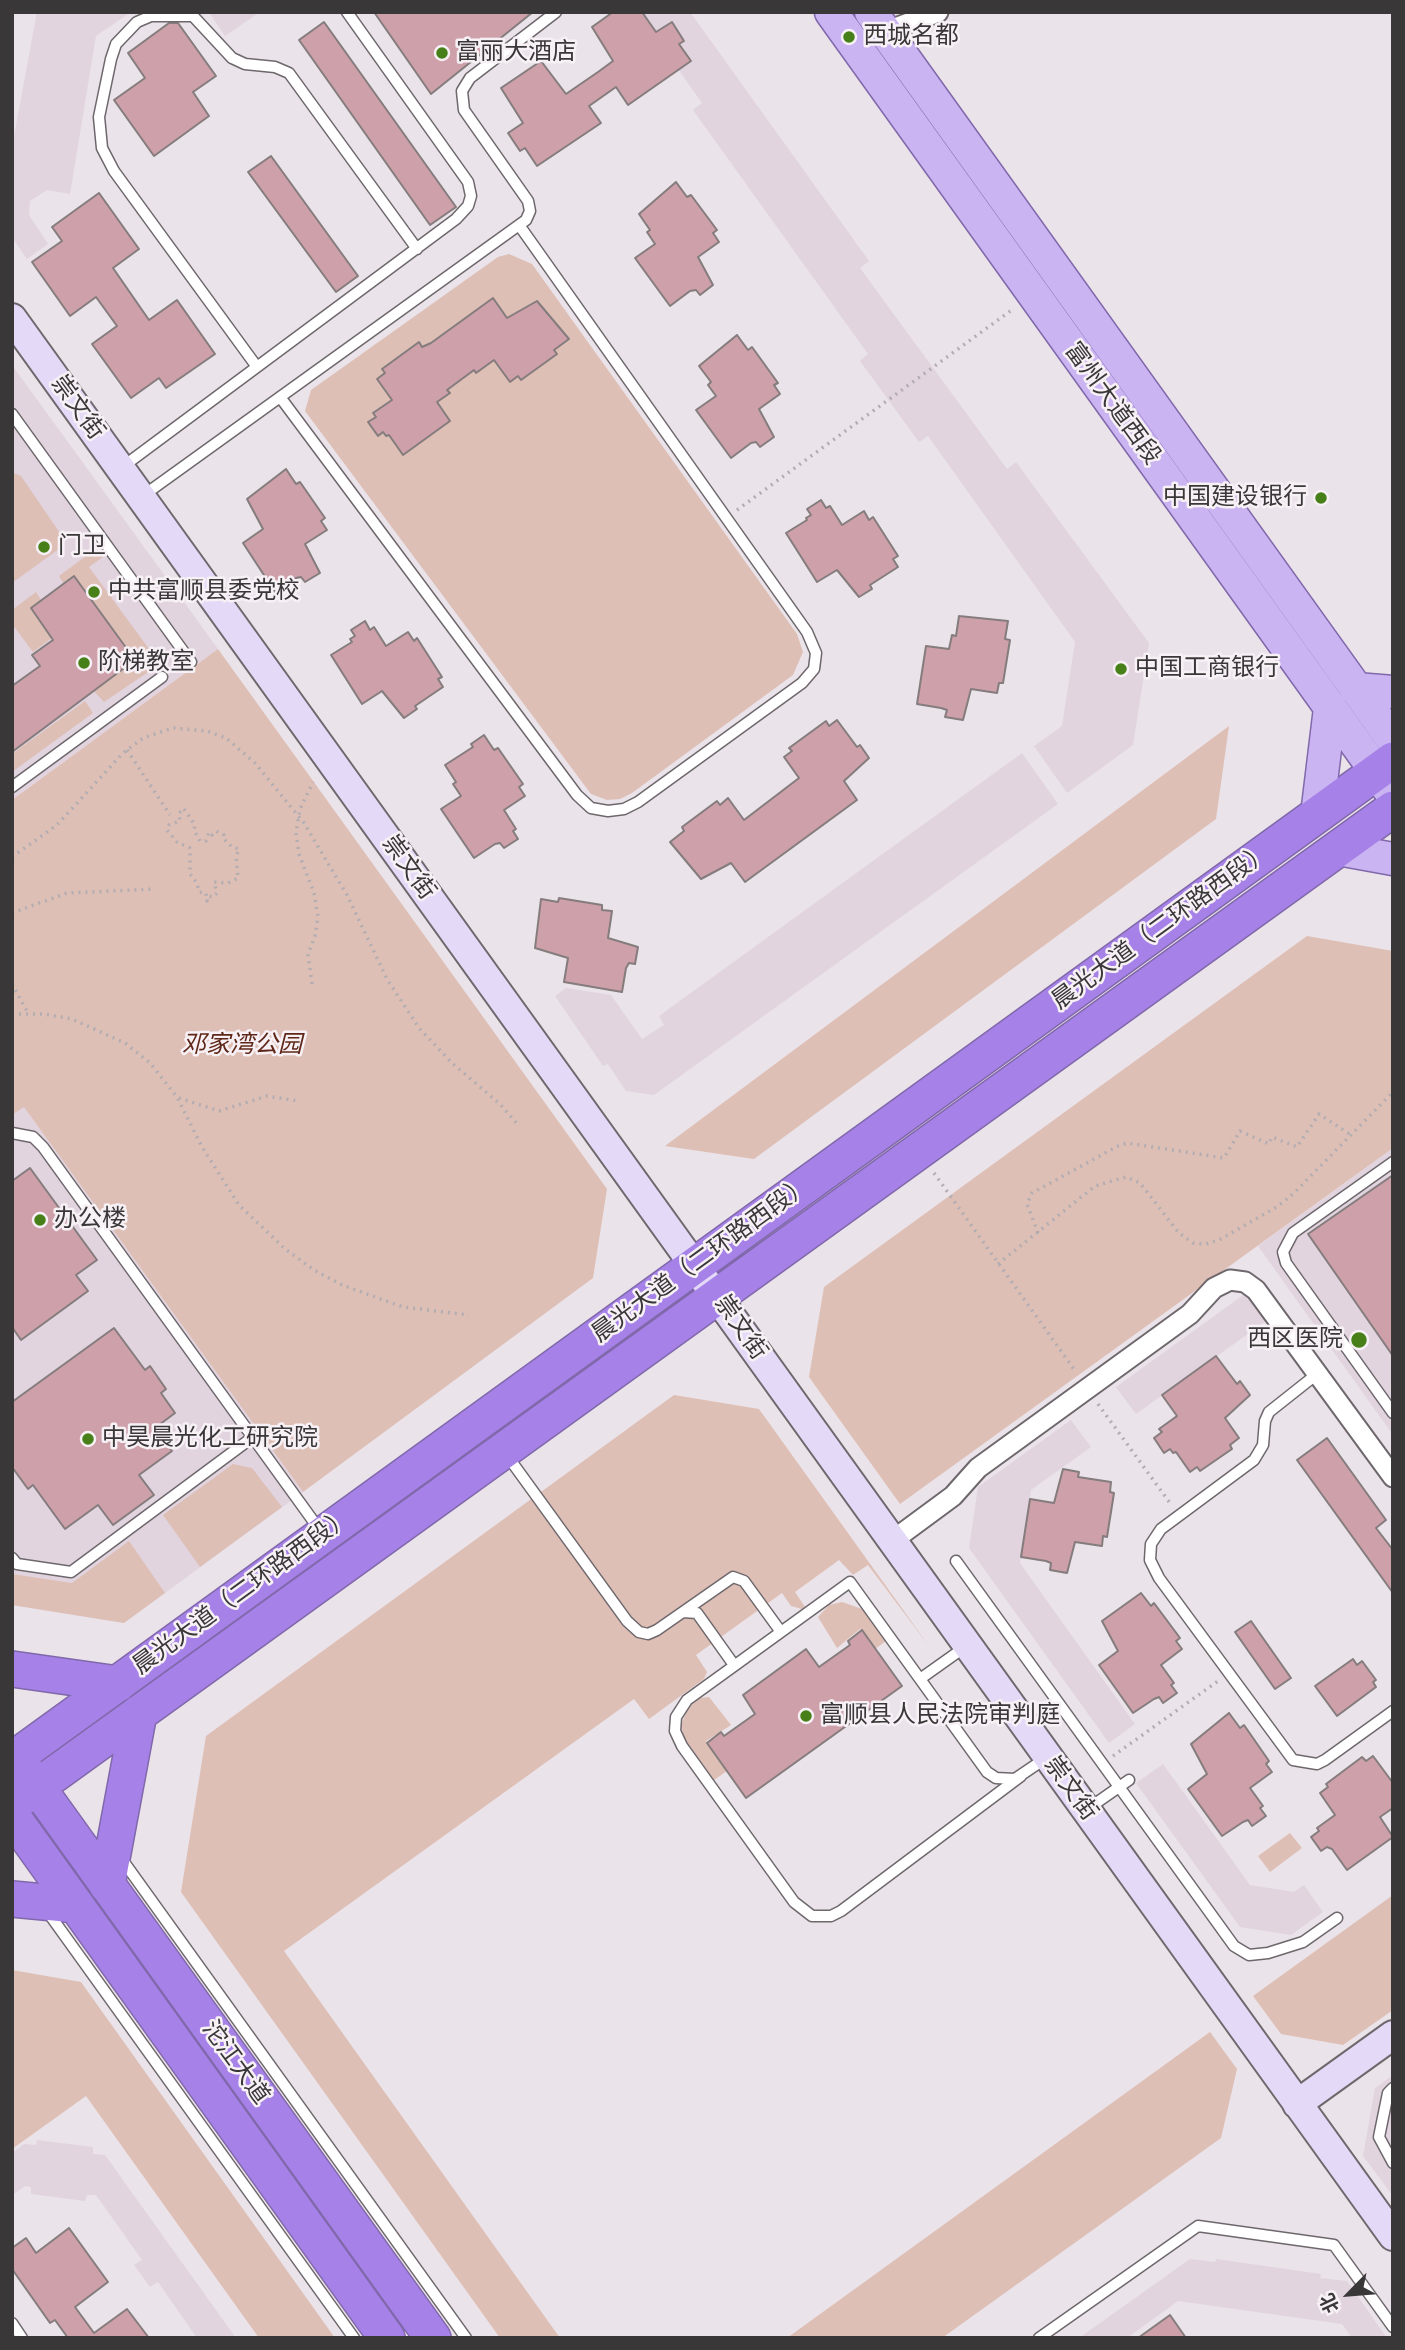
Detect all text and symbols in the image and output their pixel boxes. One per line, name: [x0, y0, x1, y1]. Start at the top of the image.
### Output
place label: 西城名都: [863, 23, 959, 51]
marker: 西城名都: [841, 29, 857, 45]
place label: 富丽大酒店: [456, 39, 576, 67]
marker: 富丽大酒店: [434, 45, 450, 61]
street label: 富州大道西段: [1058, 337, 1166, 471]
street label: 崇文街: [44, 370, 110, 446]
place label: 中国建设银行: [1163, 484, 1307, 512]
marker: 中国建设银行: [1313, 490, 1329, 506]
place label: 门卫: [58, 533, 106, 561]
marker: 门卫: [36, 539, 52, 555]
place label: 中共富顺县委党校: [108, 578, 300, 606]
marker: 中共富顺县委党校: [86, 584, 102, 600]
place label: 阶梯教室: [98, 649, 194, 677]
marker: 阶梯教室: [76, 655, 92, 671]
place label: 中国工商银行: [1135, 655, 1279, 683]
marker: 中国工商银行: [1113, 661, 1129, 677]
street label: 崇文街: [375, 830, 441, 906]
street label: 晨光大道（二环路西段）: [1047, 838, 1277, 1016]
park label: 邓家湾公园: [182, 1032, 302, 1060]
street label: 晨光大道（二环路西段）: [587, 1171, 817, 1349]
place label: 办公楼: [54, 1206, 126, 1234]
marker: 办公楼: [32, 1212, 48, 1228]
street label: 崇文街: [708, 1290, 772, 1366]
place label: 西区医院: [1247, 1326, 1343, 1354]
marker: 西区医院: [1349, 1330, 1369, 1350]
place label: 中昊晨光化工研究院: [102, 1425, 318, 1453]
marker: 中昊晨光化工研究院: [80, 1431, 96, 1447]
street label: 晨光大道（二环路西段）: [128, 1503, 358, 1681]
place label: 富顺县人民法院审判庭: [820, 1702, 1060, 1730]
marker: 富顺县人民法院审判庭: [798, 1708, 814, 1724]
street label: 崇文街: [1037, 1751, 1103, 1827]
street label: 沱江大道: [195, 2016, 275, 2110]
north arrow: [1314, 2259, 1384, 2329]
text: 北: [1316, 2290, 1343, 2316]

